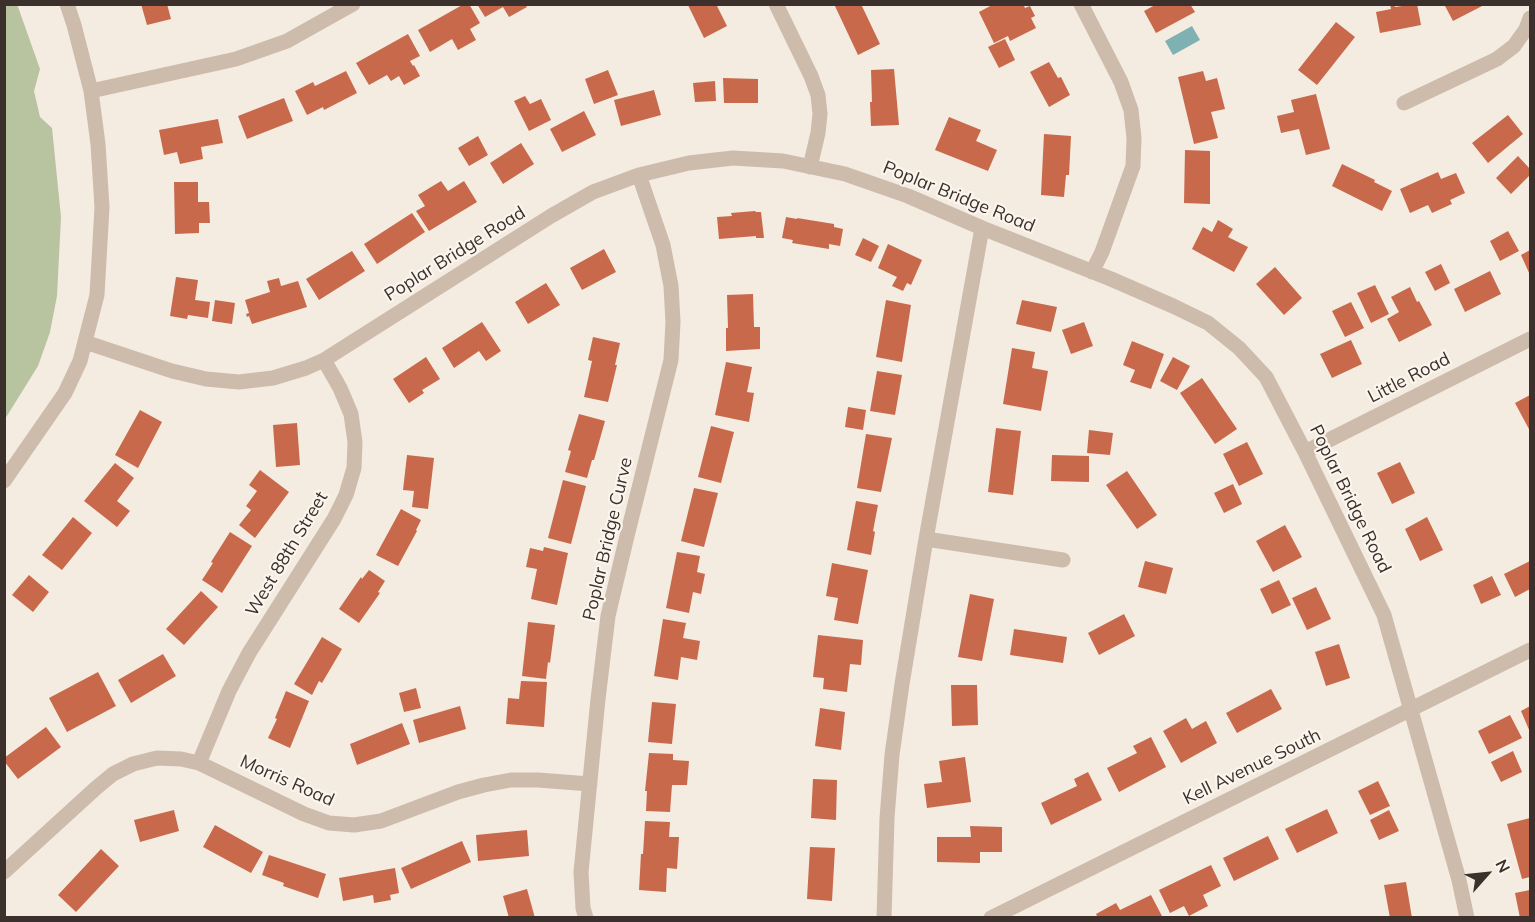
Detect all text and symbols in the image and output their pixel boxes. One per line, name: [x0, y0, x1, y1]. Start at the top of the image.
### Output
street label: Poplar Bridge Road: [880, 157, 1038, 237]
street label: Poplar Bridge Road: [381, 202, 529, 306]
street label: Little Road: [1364, 348, 1454, 408]
street label: Poplar Bridge Road: [1305, 421, 1395, 577]
street label: Poplar Bridge Curve: [579, 455, 637, 623]
street label: West 88th Street: [241, 488, 333, 620]
street label: Kell Avenue South: [1180, 724, 1324, 810]
street label: Morris Road: [237, 751, 337, 811]
north arrow: [1457, 844, 1517, 904]
text: N: [1491, 856, 1515, 876]

